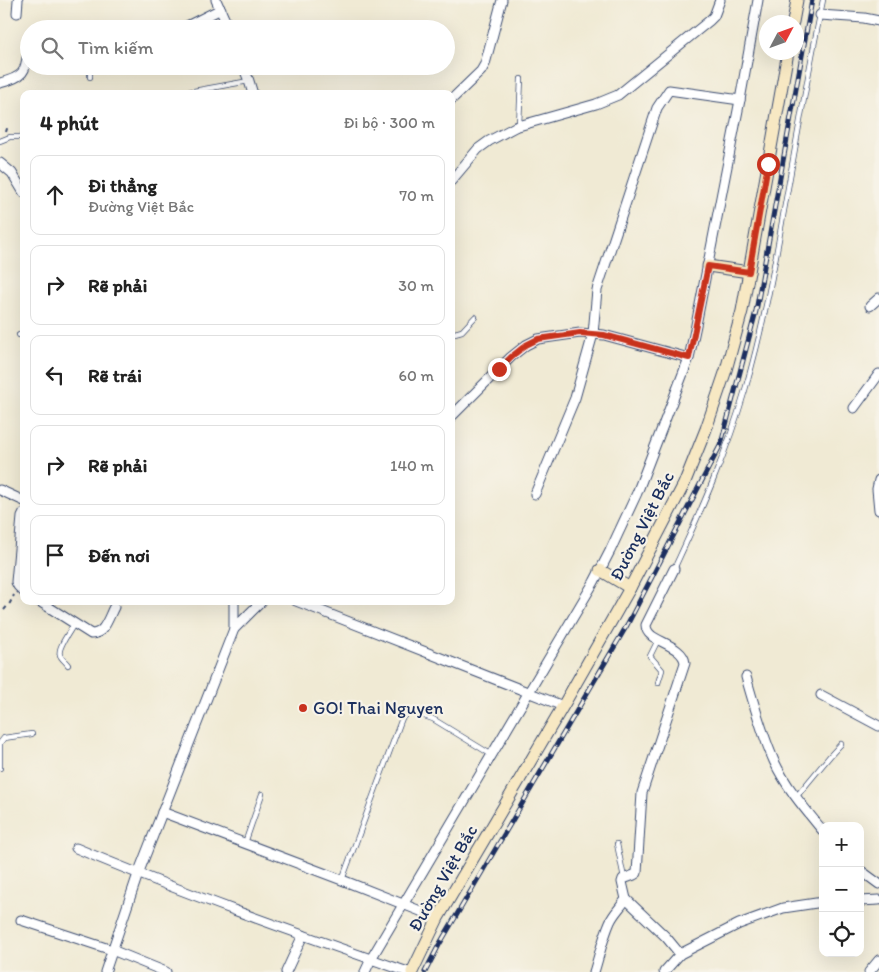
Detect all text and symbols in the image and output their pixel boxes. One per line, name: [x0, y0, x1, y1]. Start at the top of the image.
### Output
north arrow: [759, 15, 804, 60]
search box: [20, 20, 455, 75]
icon: search: [38, 34, 66, 62]
text: Tìm kiếm: [78, 36, 153, 59]
text: 4 phút: [40, 110, 99, 135]
text: Đi bộ · 300 m: [343, 113, 435, 132]
route start: [757, 153, 780, 176]
text: Đi thẳng: [88, 174, 157, 197]
icon: ahead: [41, 181, 69, 209]
text: 70 m: [399, 186, 434, 205]
text: Đường Việt Bắc: [88, 197, 194, 216]
icon: right: [41, 271, 69, 299]
text: Rẽ phải: [88, 274, 147, 297]
text: 30 m: [398, 276, 434, 295]
route end: [488, 358, 511, 381]
icon: left: [41, 361, 69, 389]
text: Rẽ trái: [88, 364, 142, 387]
text: 60 m: [399, 366, 434, 385]
icon: right: [41, 451, 69, 479]
text: Rẽ phải: [88, 454, 147, 477]
text: 140 m: [390, 456, 434, 475]
street label: Đường Việt Bắc: [605, 468, 679, 584]
icon: arrive: [41, 541, 69, 569]
text: Đến nơi: [88, 544, 150, 567]
place label: GO! Thai Nguyen: [313, 697, 443, 719]
marker: GO! Thai Nguyen: [297, 702, 309, 714]
street label: Đường Việt Bắc: [404, 821, 482, 935]
map controls: [819, 822, 864, 957]
button: +: [819, 822, 864, 867]
button: −: [819, 867, 864, 912]
button: locate: [819, 912, 864, 957]

